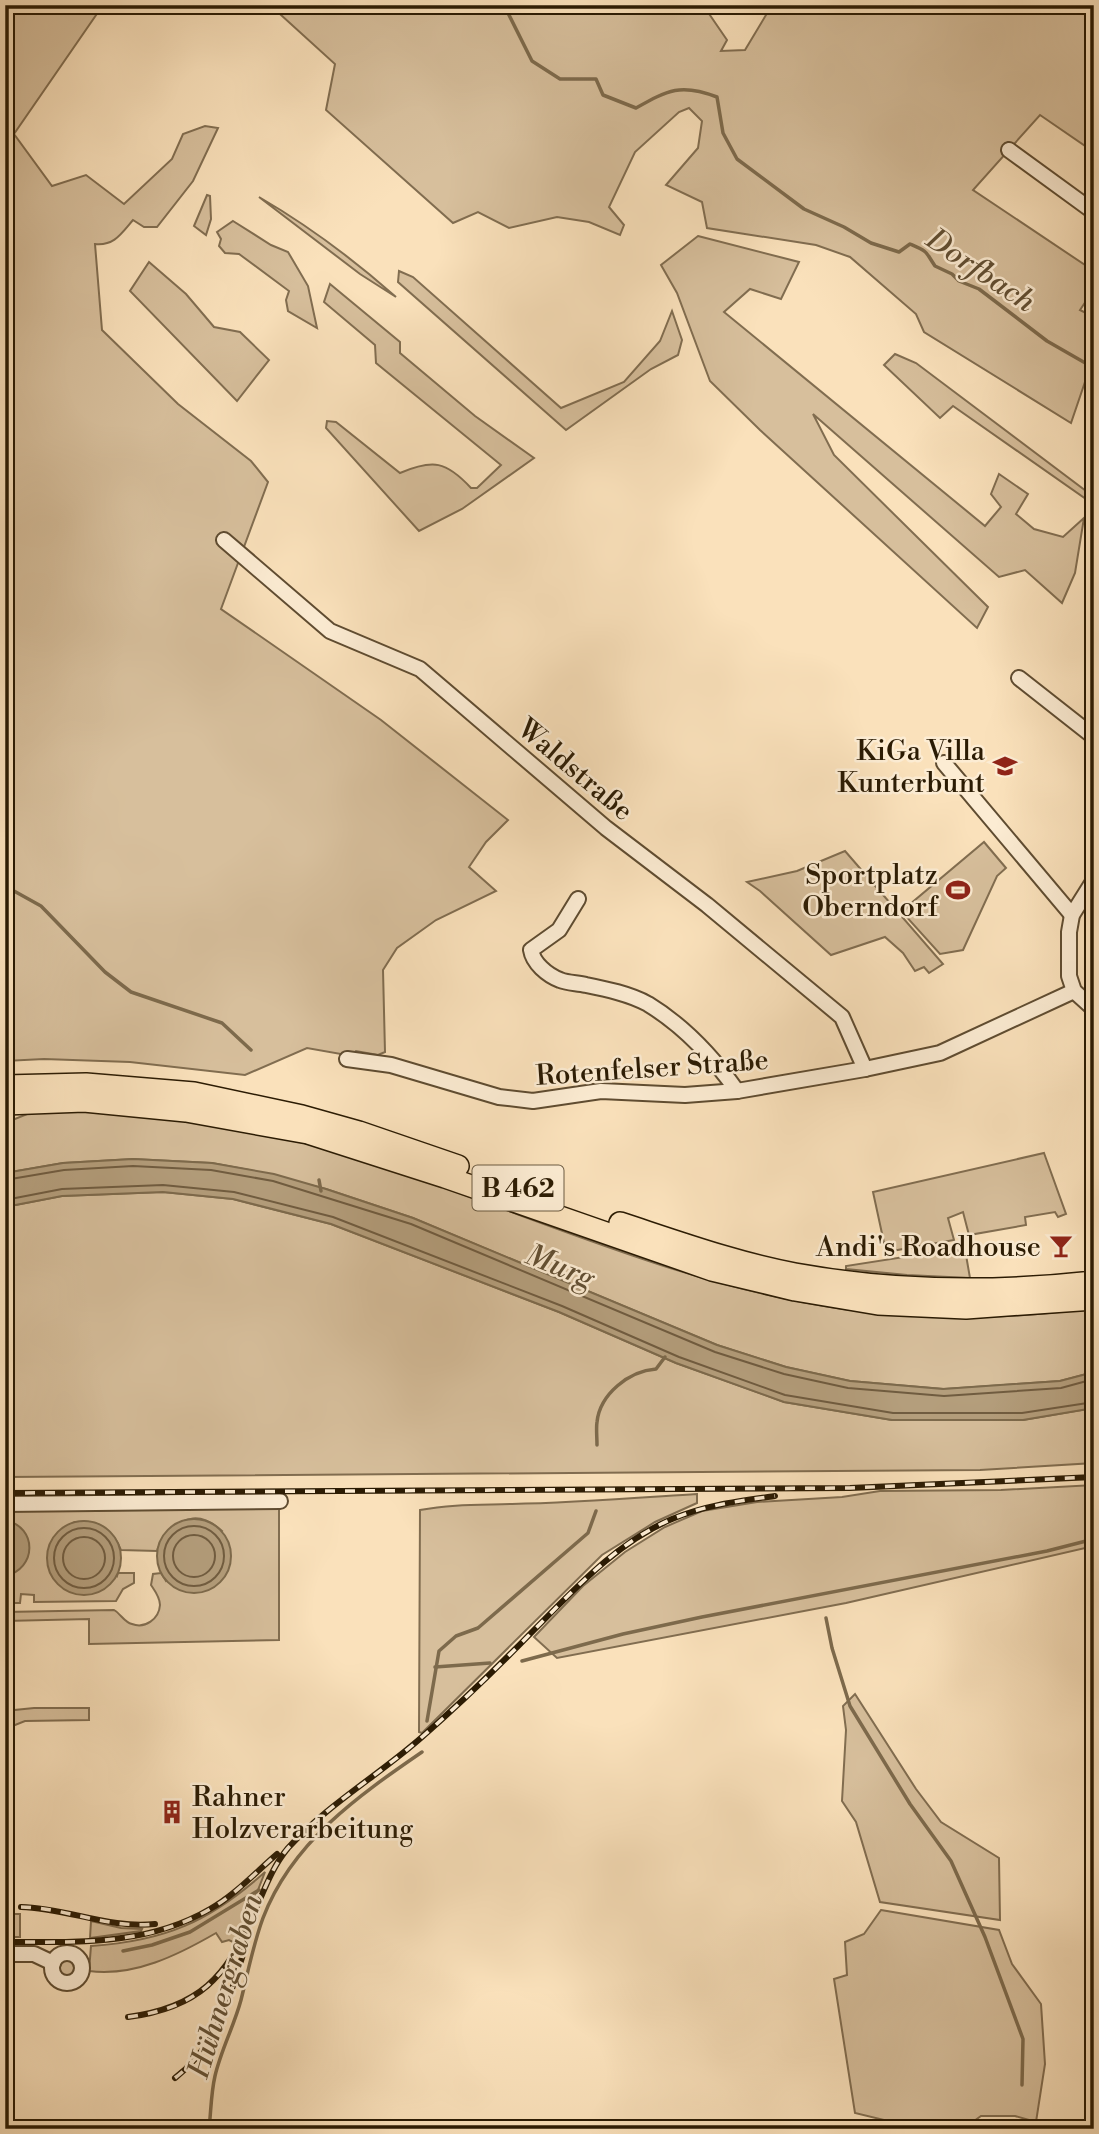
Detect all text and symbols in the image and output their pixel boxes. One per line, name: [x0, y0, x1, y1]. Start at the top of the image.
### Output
water label: Dorfbach: [918, 220, 1042, 321]
street label: Waldstraße: [509, 711, 640, 829]
place label: KiGa Villa Kunterbunt: [837, 734, 986, 801]
school or university icon: KiGa Villa Kunterbunt: [991, 752, 1019, 780]
place label: Sportplatz Oberndorf: [802, 858, 940, 925]
sports icon: Sportplatz Oberndorf: [944, 876, 972, 904]
street label: Rotenfelser Straße: [534, 1043, 770, 1094]
road number: B 462: [472, 1166, 564, 1210]
place label: Andi's Roadhouse: [815, 1230, 1041, 1265]
bar icon: Andi's Roadhouse: [1047, 1232, 1075, 1260]
water label: Murg: [520, 1236, 601, 1298]
place label: Rahner Holzverarbeitung: [192, 1780, 414, 1847]
building icon: Rahner Holzverarbeitung: [158, 1798, 186, 1826]
water label: Hühnergraben: [180, 1889, 272, 2084]

